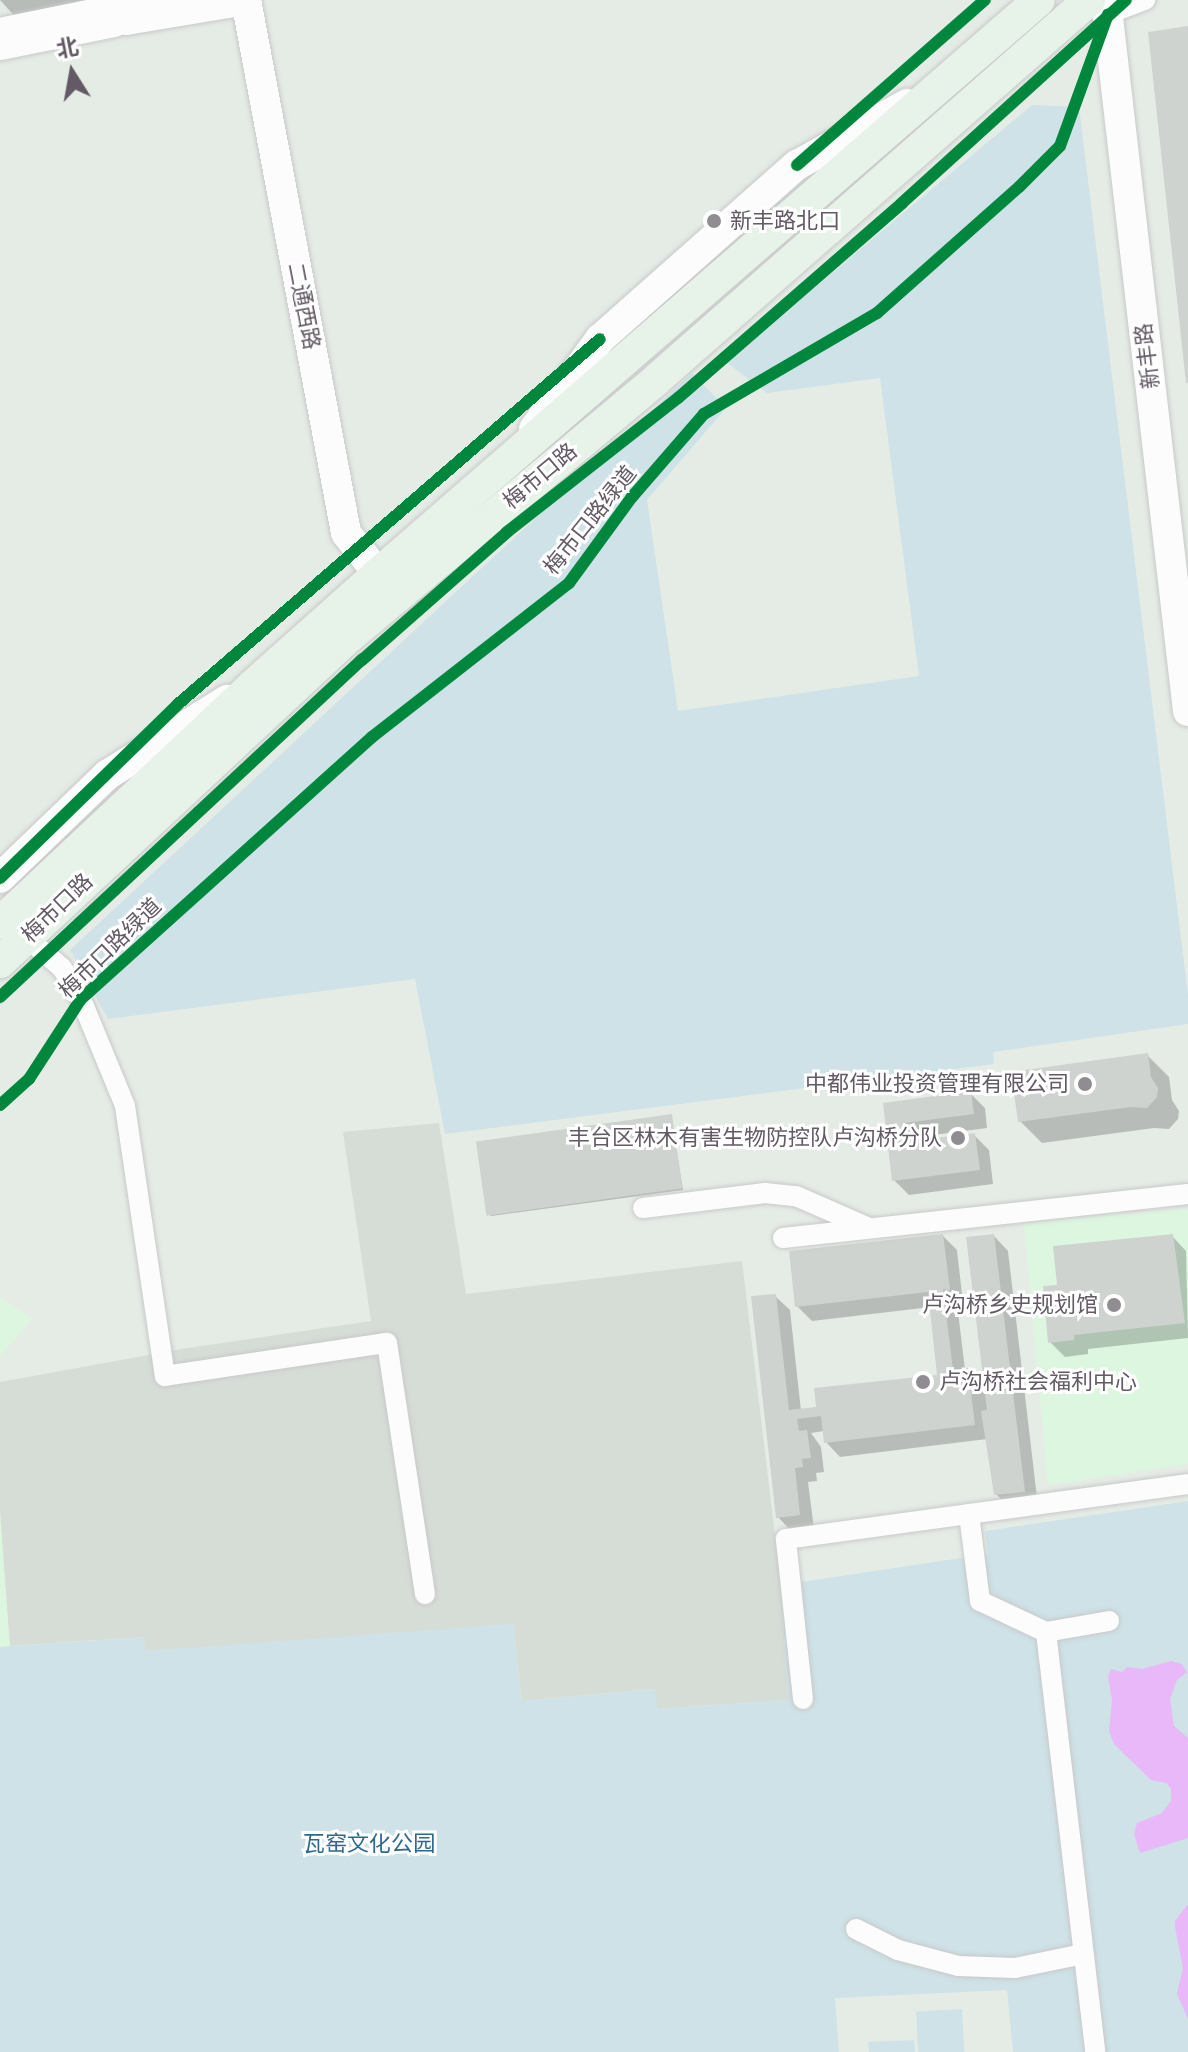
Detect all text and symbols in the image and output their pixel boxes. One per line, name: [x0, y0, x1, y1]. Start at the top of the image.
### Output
north arrow: [32, 32, 112, 112]
text: 北: [54, 33, 81, 63]
place label: 新丰路北口: [730, 208, 840, 234]
marker: 新丰路北口: [705, 212, 723, 230]
street label: 二通西路: [283, 260, 325, 352]
street label: 新丰路: [1130, 322, 1164, 390]
street label: 梅市口路: [498, 438, 582, 514]
street label: 梅市口路绿道: [538, 460, 642, 580]
street label: 梅市口路: [16, 868, 98, 948]
street label: 梅市口路绿道: [53, 893, 167, 1003]
place label: 中都伟业投资管理有限公司: [805, 1071, 1069, 1097]
marker: 中都伟业投资管理有限公司: [1076, 1075, 1094, 1093]
place label: 丰台区林木有害生物防控队卢沟桥分队: [568, 1125, 942, 1151]
marker: 丰台区林木有害生物防控队卢沟桥分队: [949, 1129, 967, 1147]
place label: 卢沟桥乡史规划馆: [922, 1292, 1098, 1318]
marker: 卢沟桥乡史规划馆: [1105, 1296, 1123, 1314]
place label: 卢沟桥社会福利中心: [939, 1369, 1137, 1395]
marker: 卢沟桥社会福利中心: [914, 1373, 932, 1391]
park label: 瓦窑文化公园: [303, 1831, 435, 1857]

